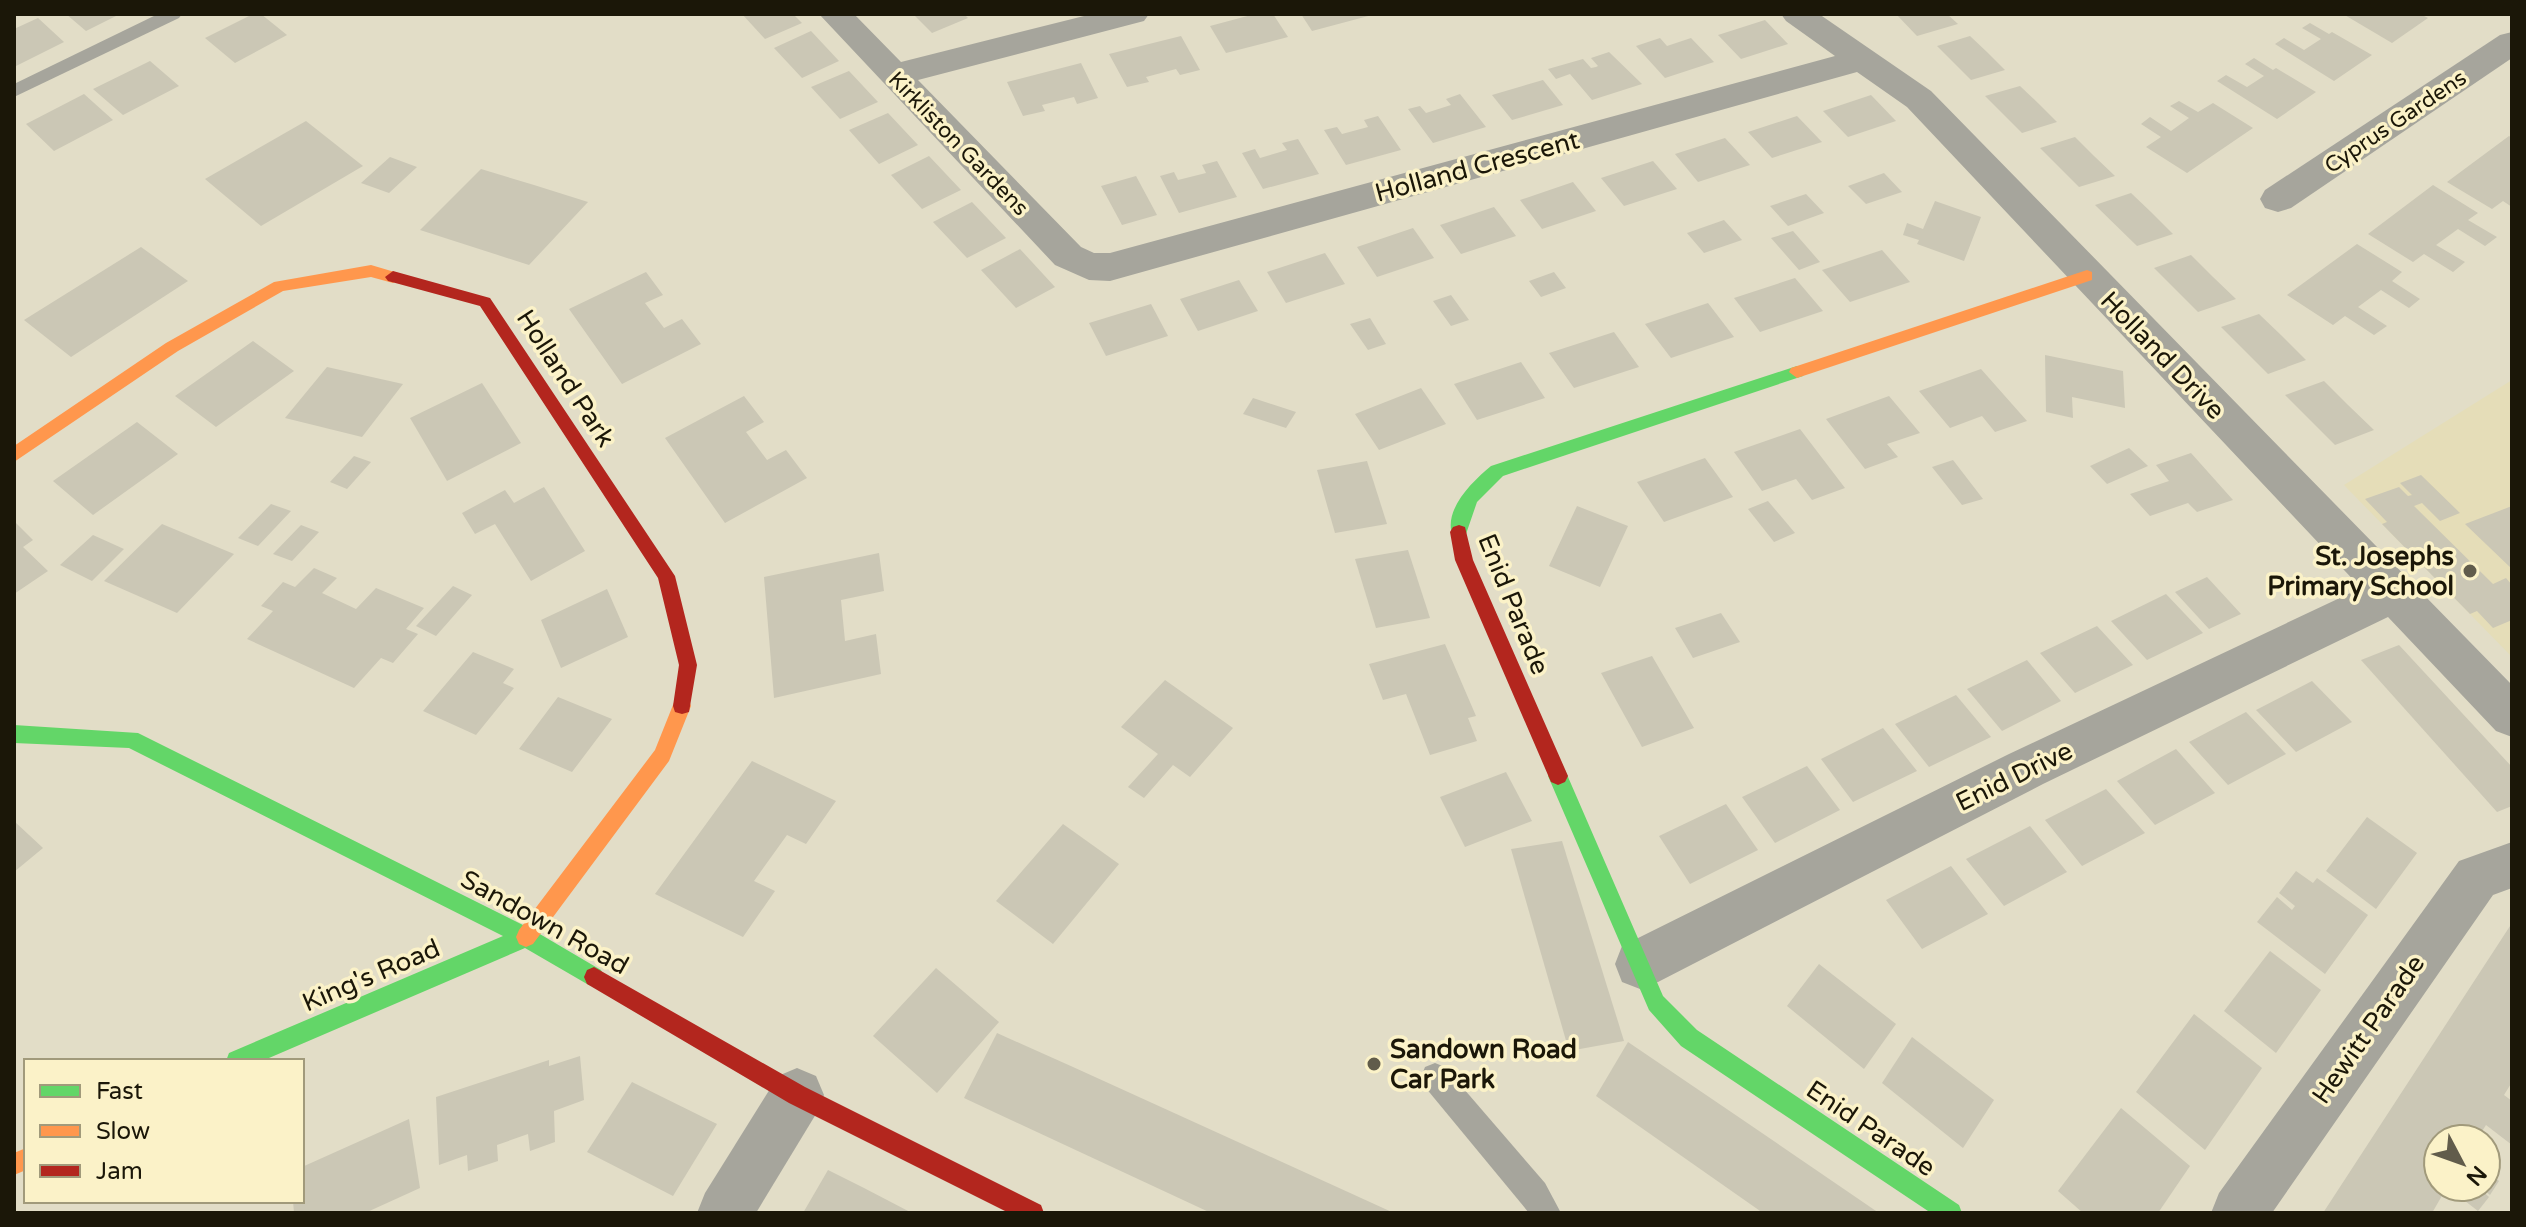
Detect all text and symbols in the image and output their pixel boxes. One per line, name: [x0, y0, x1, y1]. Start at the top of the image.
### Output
street label: Cyprus Gardens: [2320, 65, 2471, 179]
street label: Kirkliston Gardens: [883, 66, 1034, 221]
street label: Holland Crescent: [1372, 124, 1583, 209]
street label: Holland Drive: [2094, 285, 2231, 426]
street label: Holland Park: [510, 304, 621, 453]
street label: Enid Parade: [1471, 529, 1556, 679]
place label: St. Josephs Primary School: [2267, 541, 2454, 602]
marker: St. Josephs Primary School: [2461, 562, 2479, 580]
street label: Enid Drive: [1951, 735, 2078, 818]
street label: Sandown Road: [455, 864, 634, 981]
street label: King's Road: [298, 933, 445, 1018]
street label: Hewitt Parade: [2306, 949, 2431, 1110]
place label: Sandown Road Car Park: [1390, 1034, 1577, 1095]
marker: Sandown Road Car Park: [1365, 1055, 1383, 1073]
legend: [24, 1059, 304, 1203]
street label: Enid Parade: [1800, 1074, 1941, 1183]
text: Fast: [96, 1077, 143, 1106]
text: Slow: [96, 1117, 150, 1146]
north arrow: [2422, 1123, 2502, 1203]
text: Jam: [96, 1157, 143, 1186]
text: N: [2461, 1160, 2492, 1191]

